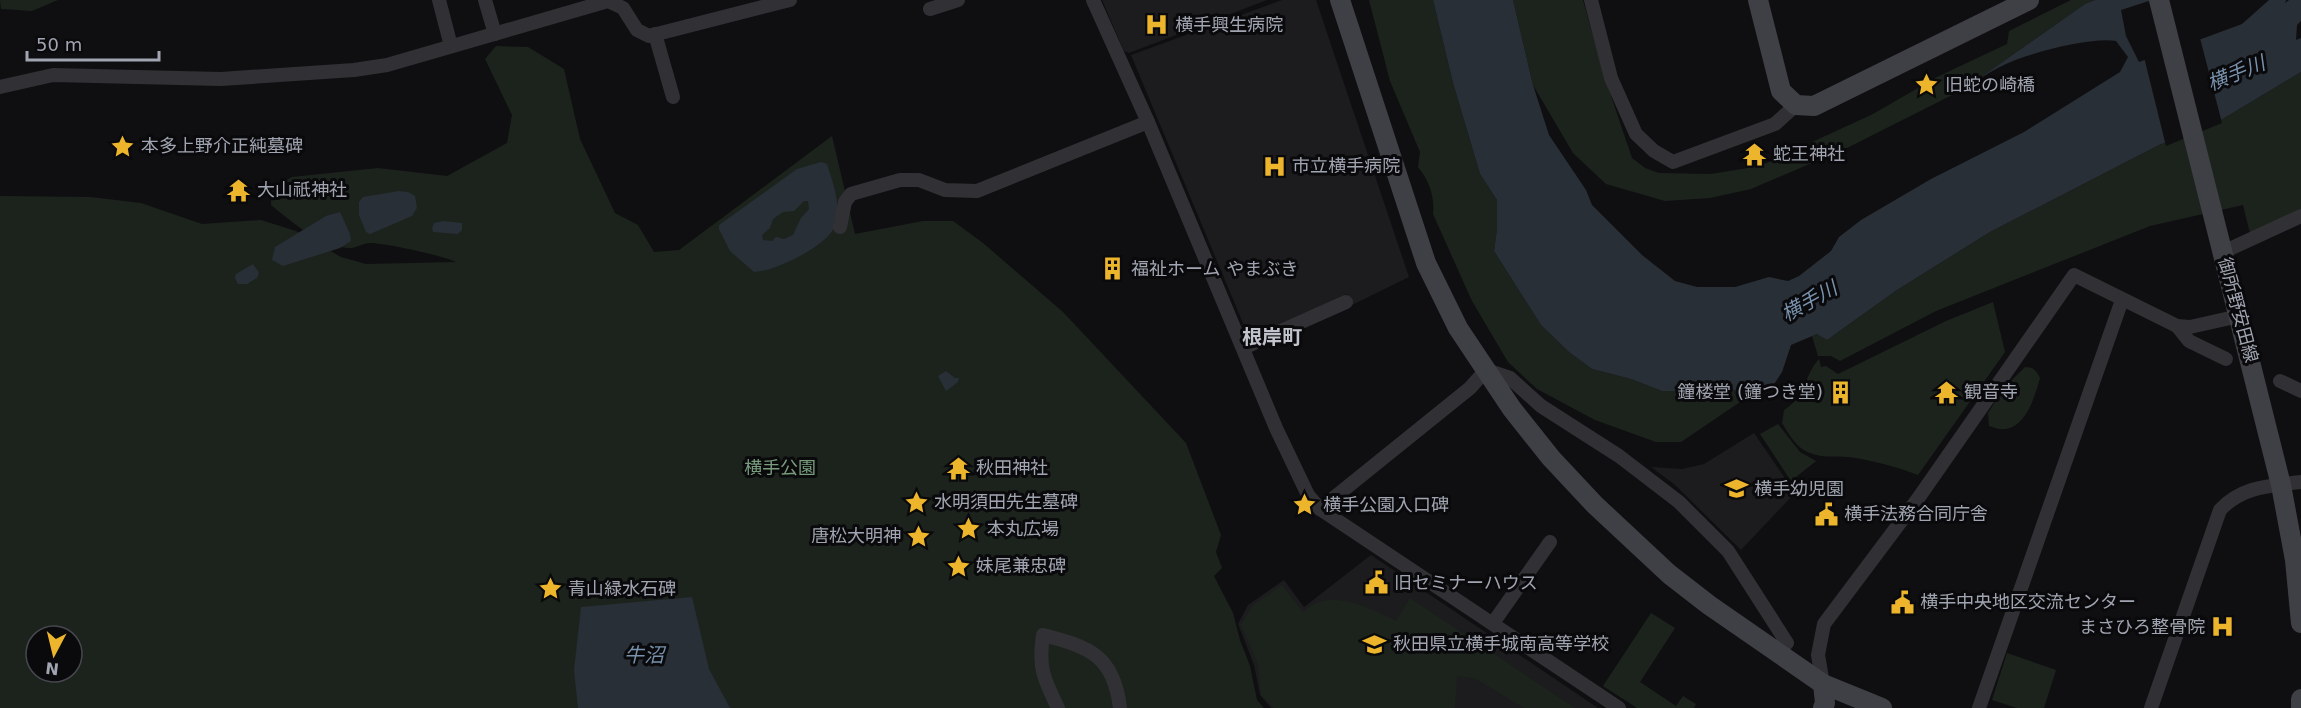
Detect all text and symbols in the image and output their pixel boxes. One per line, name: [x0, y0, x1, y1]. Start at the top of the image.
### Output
hospital icon: 横手興生病院: [1144, 12, 1170, 38]
place label: 横手興生病院: [1175, 14, 1283, 35]
scale bar: [27, 24, 159, 62]
text: 50 m: [36, 34, 82, 55]
water label: 横手川: [2204, 50, 2270, 95]
place icon: 旧蛇の崎橋: [1914, 72, 1940, 98]
place label: 旧蛇の崎橋: [1945, 74, 2035, 95]
place icon: 本多上野介正純墓碑: [110, 133, 136, 159]
place label: 本多上野介正純墓碑: [141, 135, 303, 156]
temple icon: 蛇王神社: [1742, 141, 1768, 167]
place label: 蛇王神社: [1773, 143, 1845, 164]
hospital icon: 市立横手病院: [1261, 153, 1287, 179]
place label: 市立横手病院: [1292, 155, 1400, 176]
temple icon: 大山祇神社: [226, 177, 252, 203]
place label: 大山祇神社: [257, 179, 347, 200]
street label: 御所野安田線: [2214, 255, 2263, 365]
building icon: 福祉ホーム やまぶき: [1100, 256, 1126, 282]
place label: 福祉ホーム やまぶき: [1131, 258, 1298, 279]
water label: 横手川: [1777, 275, 1843, 326]
district label: 根岸町: [1242, 325, 1302, 349]
building icon: 鐘楼堂 (鐘つき堂): [1828, 379, 1854, 405]
temple icon: 観音寺: [1933, 379, 1959, 405]
place label: 鐘楼堂 (鐘つき堂): [1677, 381, 1823, 402]
place label: 観音寺: [1964, 381, 2018, 402]
temple icon: 秋田神社: [945, 455, 971, 481]
park label: 横手公園: [744, 457, 816, 478]
place label: 秋田神社: [976, 457, 1048, 478]
school or university icon: 横手幼児園: [1723, 476, 1749, 502]
place label: 横手幼児園: [1754, 478, 1844, 499]
place icon: 水明須田先生墓碑: [903, 489, 929, 515]
place label: 水明須田先生墓碑: [934, 491, 1078, 512]
place icon: 横手公園入口碑: [1292, 492, 1318, 518]
place label: 横手公園入口碑: [1323, 494, 1449, 515]
public building icon: 横手法務合同庁舎: [1813, 501, 1839, 527]
place label: 横手法務合同庁舎: [1844, 503, 1988, 524]
place icon: 本丸広場: [956, 516, 982, 542]
place label: 本丸広場: [987, 518, 1059, 539]
place icon: 唐松大明神: [906, 523, 932, 549]
place label: 唐松大明神: [811, 525, 901, 546]
place icon: 妹尾兼忠碑: [945, 553, 971, 579]
place label: 妹尾兼忠碑: [976, 555, 1066, 576]
public building icon: 旧セミナーハウス: [1363, 570, 1389, 596]
place label: 旧セミナーハウス: [1394, 572, 1538, 593]
place icon: 青山緑水石碑: [537, 576, 563, 602]
place label: 青山緑水石碑: [568, 578, 676, 599]
public building icon: 横手中央地区交流センター: [1889, 589, 1915, 615]
place label: 横手中央地区交流センター: [1920, 591, 2136, 612]
hospital icon: まさひろ整骨院: [2210, 614, 2236, 640]
place label: まさひろ整骨院: [2079, 616, 2205, 637]
north arrow: [24, 624, 84, 684]
school or university icon: 秋田県立横手城南高等学校: [1362, 631, 1388, 657]
place label: 秋田県立横手城南高等学校: [1393, 633, 1609, 654]
water label: 牛沼: [624, 643, 667, 667]
text: N: [44, 658, 60, 679]

